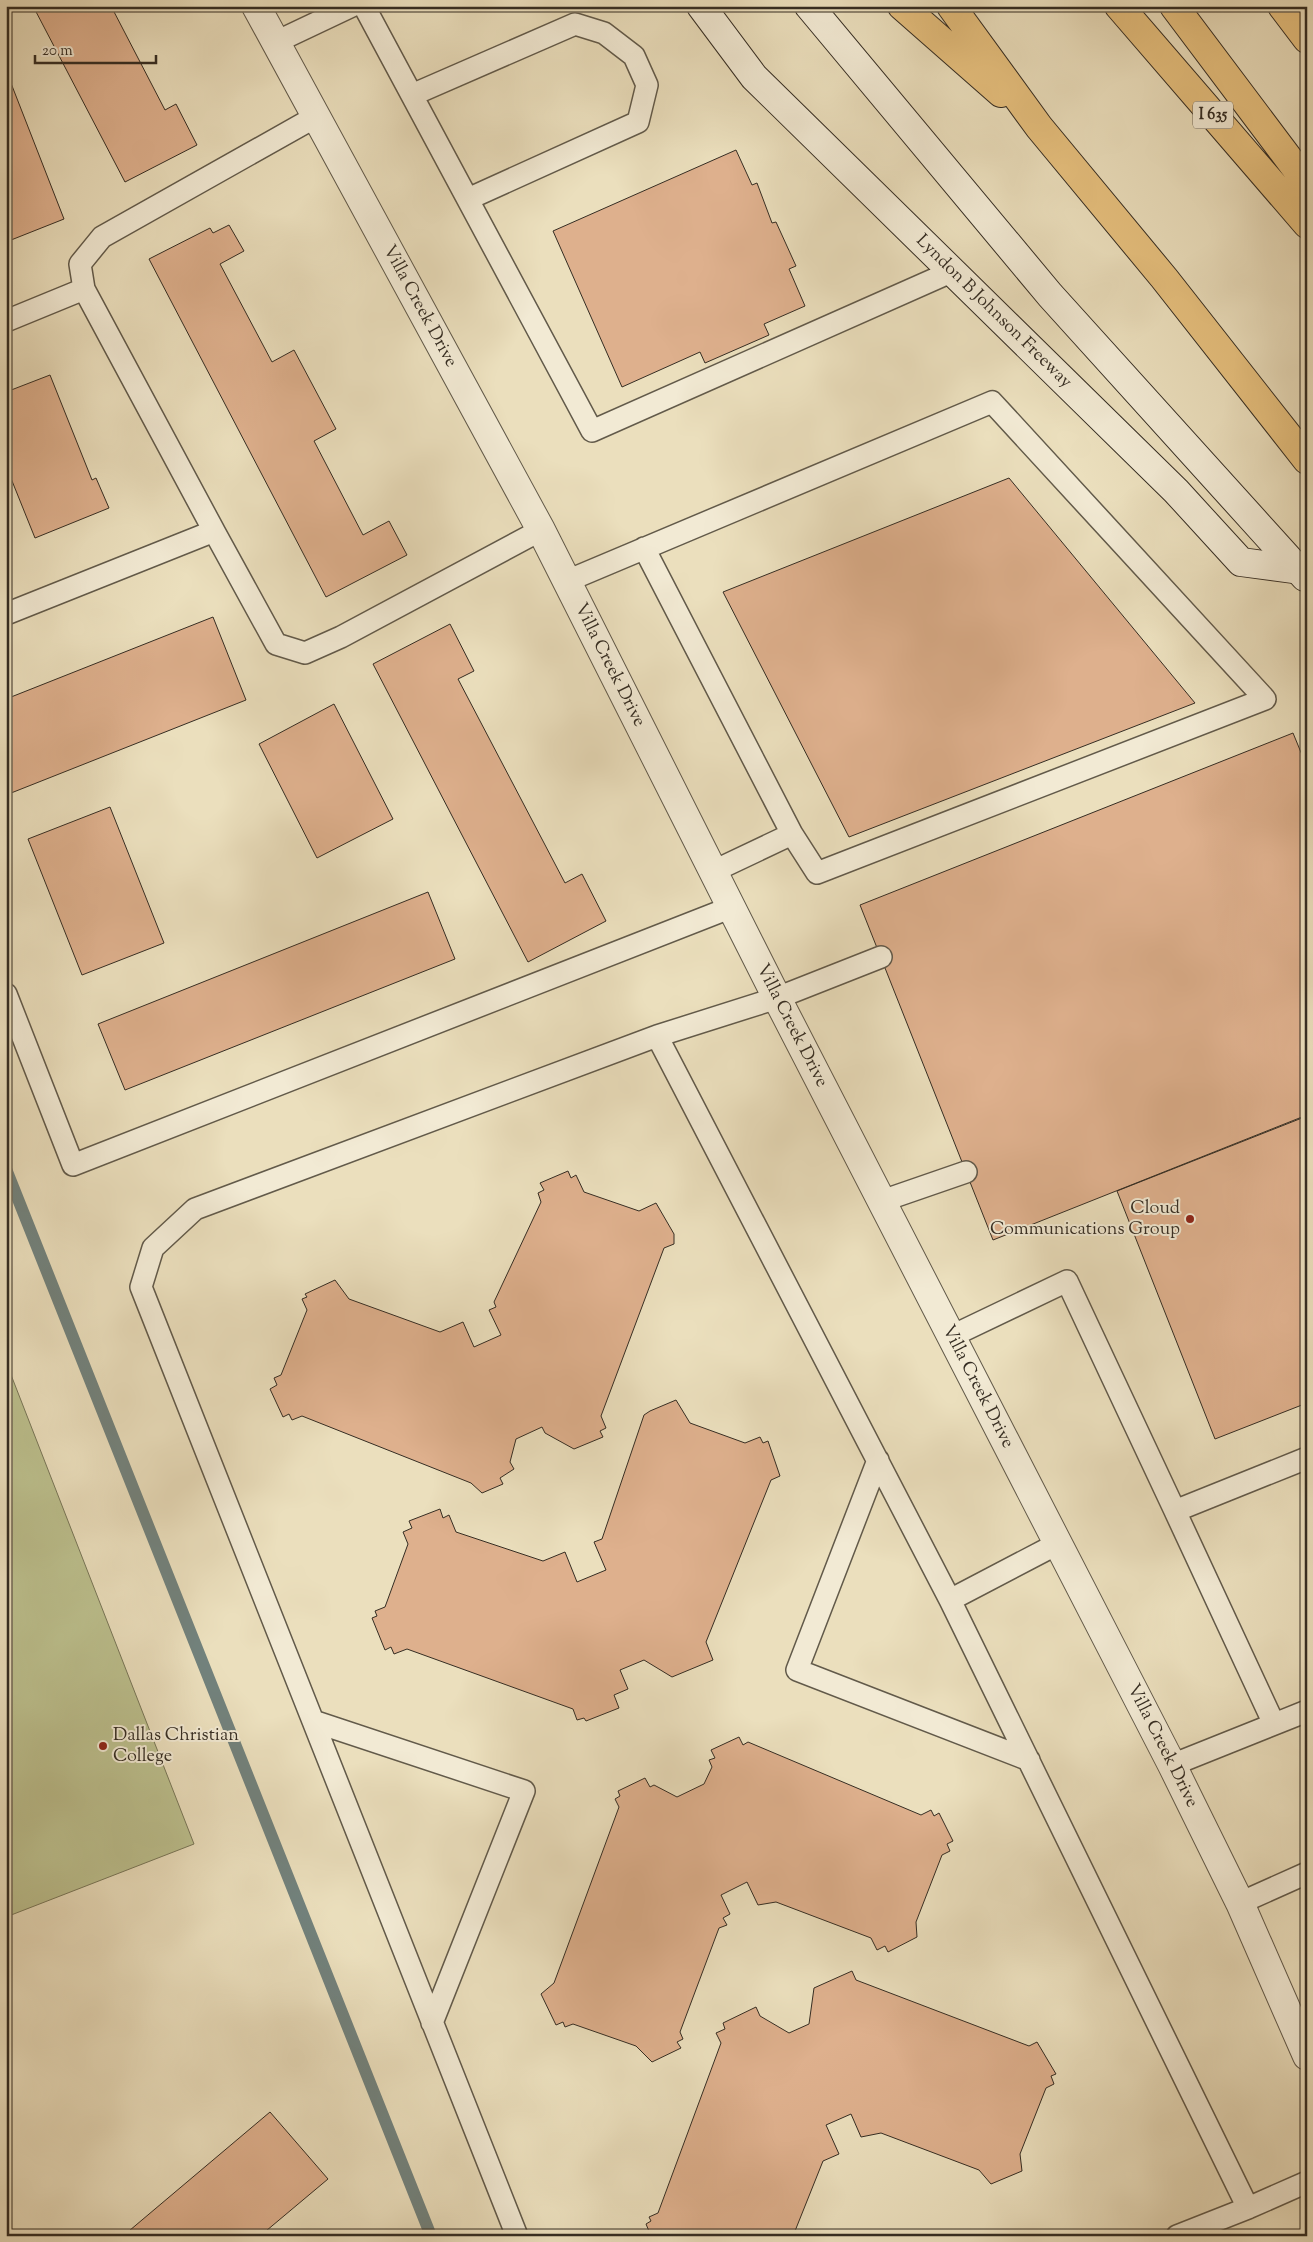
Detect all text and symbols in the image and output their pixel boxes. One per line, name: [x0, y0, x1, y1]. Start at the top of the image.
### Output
scale bar: [35, 32, 156, 64]
text: 20 m: [42, 41, 73, 62]
road number: I 635: [1193, 102, 1233, 128]
street label: Lyndon B Johnson Freeway: [909, 229, 1078, 395]
street label: Villa Creek Drive: [376, 241, 463, 372]
street label: Villa Creek Drive: [567, 599, 651, 732]
street label: Villa Creek Drive: [749, 960, 834, 1092]
place label: Cloud Communications Group: [990, 1196, 1180, 1243]
marker: Cloud Communications Group: [1184, 1213, 1196, 1225]
street label: Villa Creek Drive: [935, 1321, 1020, 1453]
street label: Villa Creek Drive: [1120, 1680, 1204, 1812]
place label: Dallas Christian College: [113, 1723, 239, 1770]
marker: Dallas Christian College: [97, 1740, 109, 1752]

